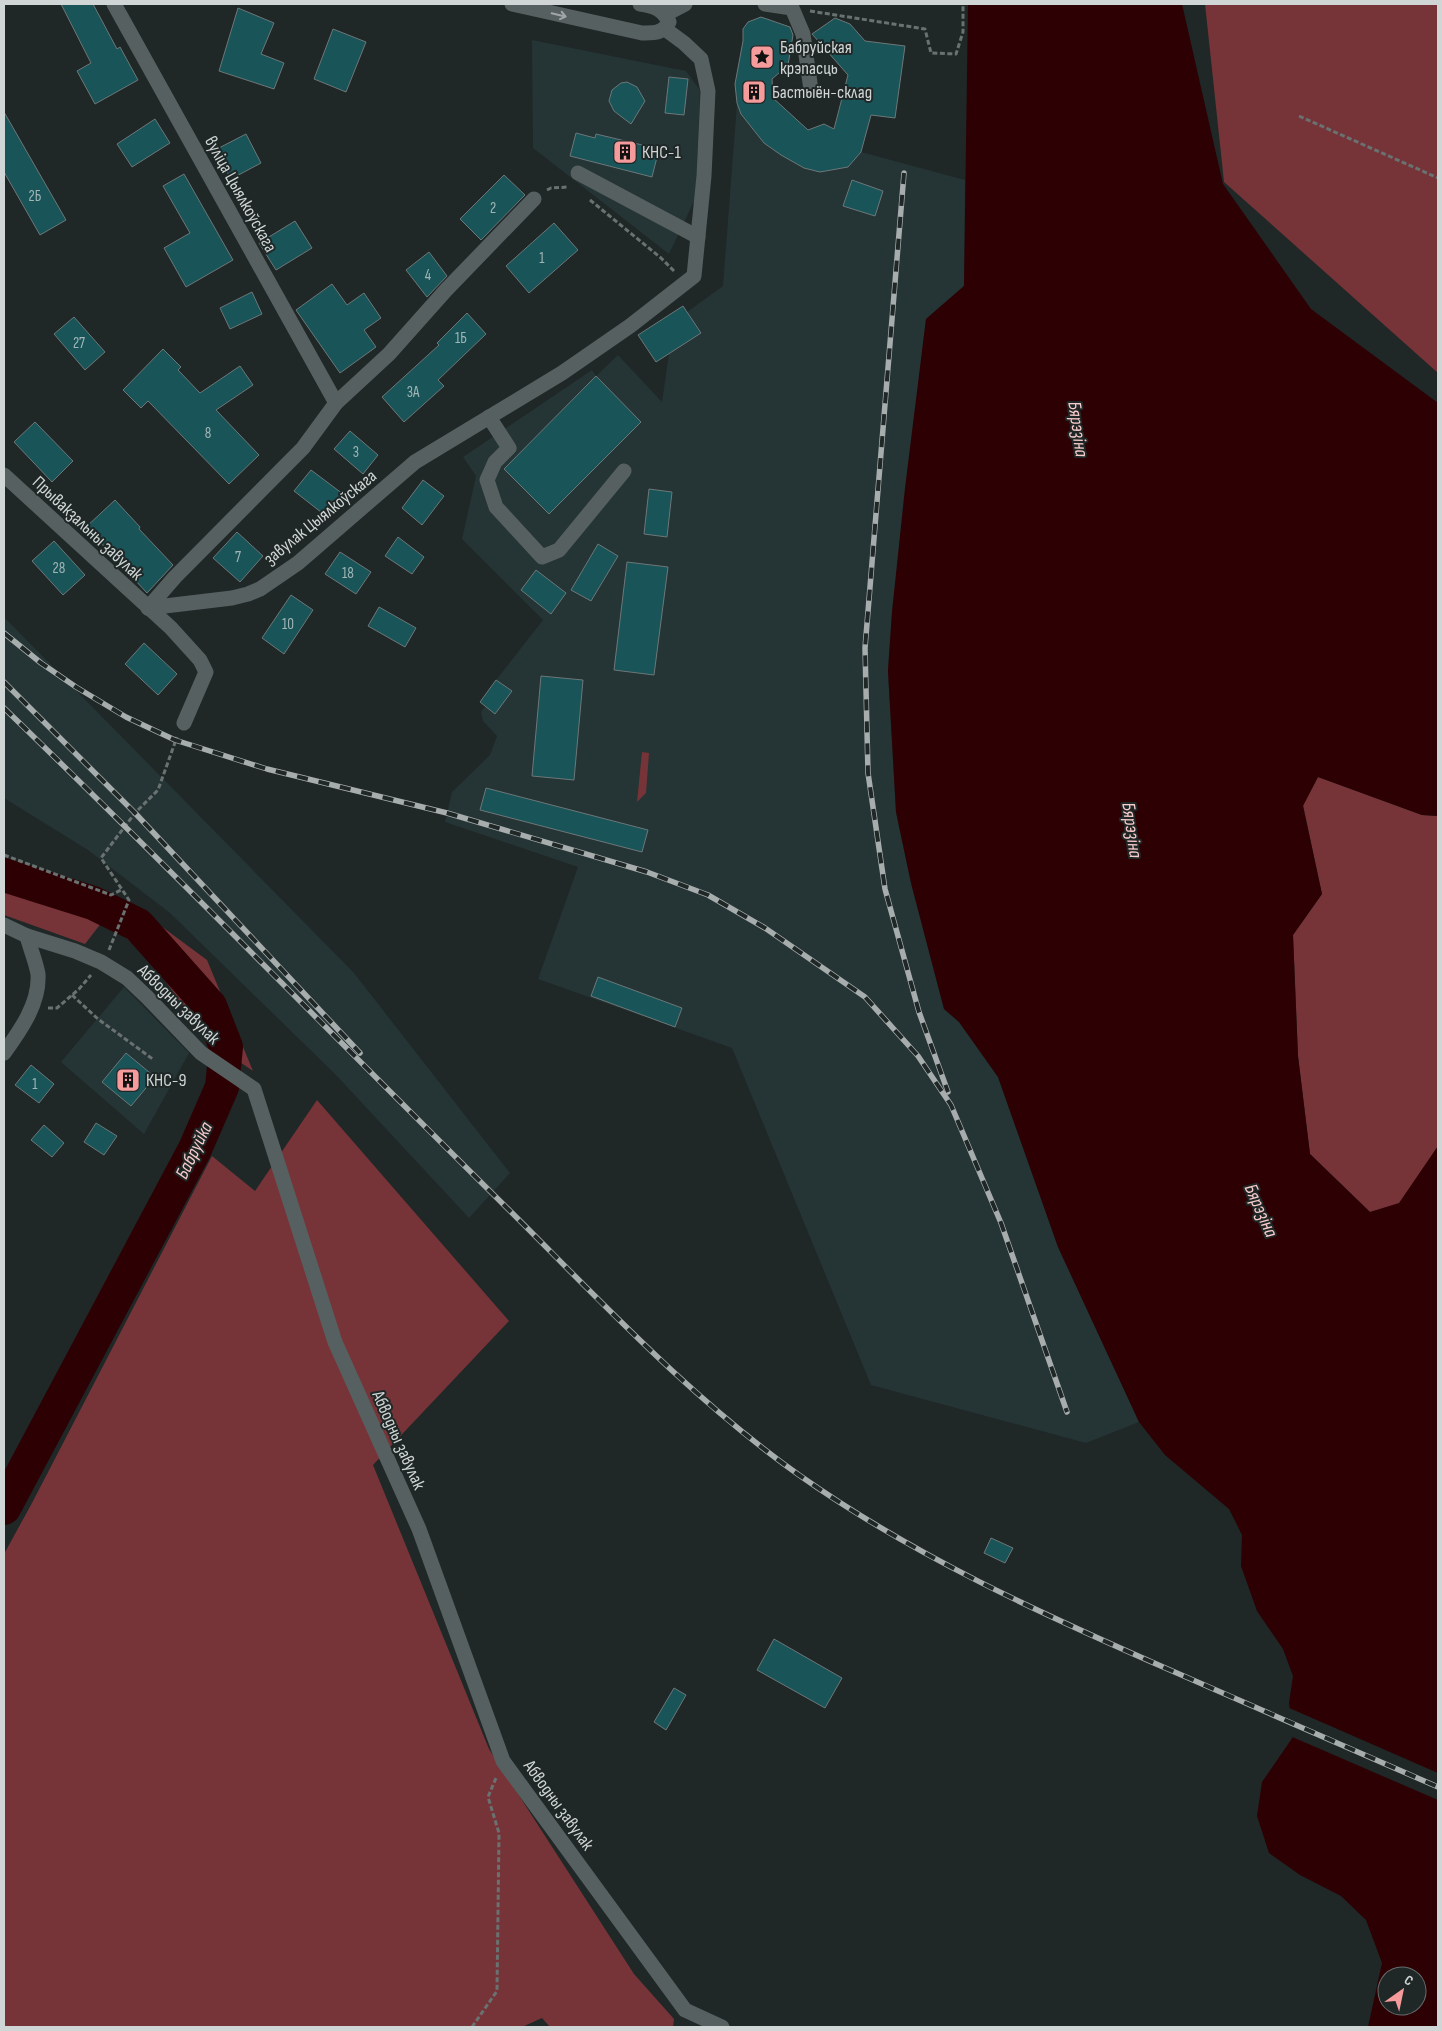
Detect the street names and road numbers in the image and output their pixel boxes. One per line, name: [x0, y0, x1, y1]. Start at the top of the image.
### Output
street label: вуліца Цыялкоўскага: [200, 133, 281, 256]
street label: завулак Цыялкоўскага: [260, 466, 381, 569]
street label: Прывакзальны завулак: [28, 472, 147, 585]
street label: Абводны завулак: [132, 959, 224, 1049]
street label: Абводны завулак: [367, 1387, 430, 1493]
street label: Абводны завулак: [518, 1755, 598, 1855]

